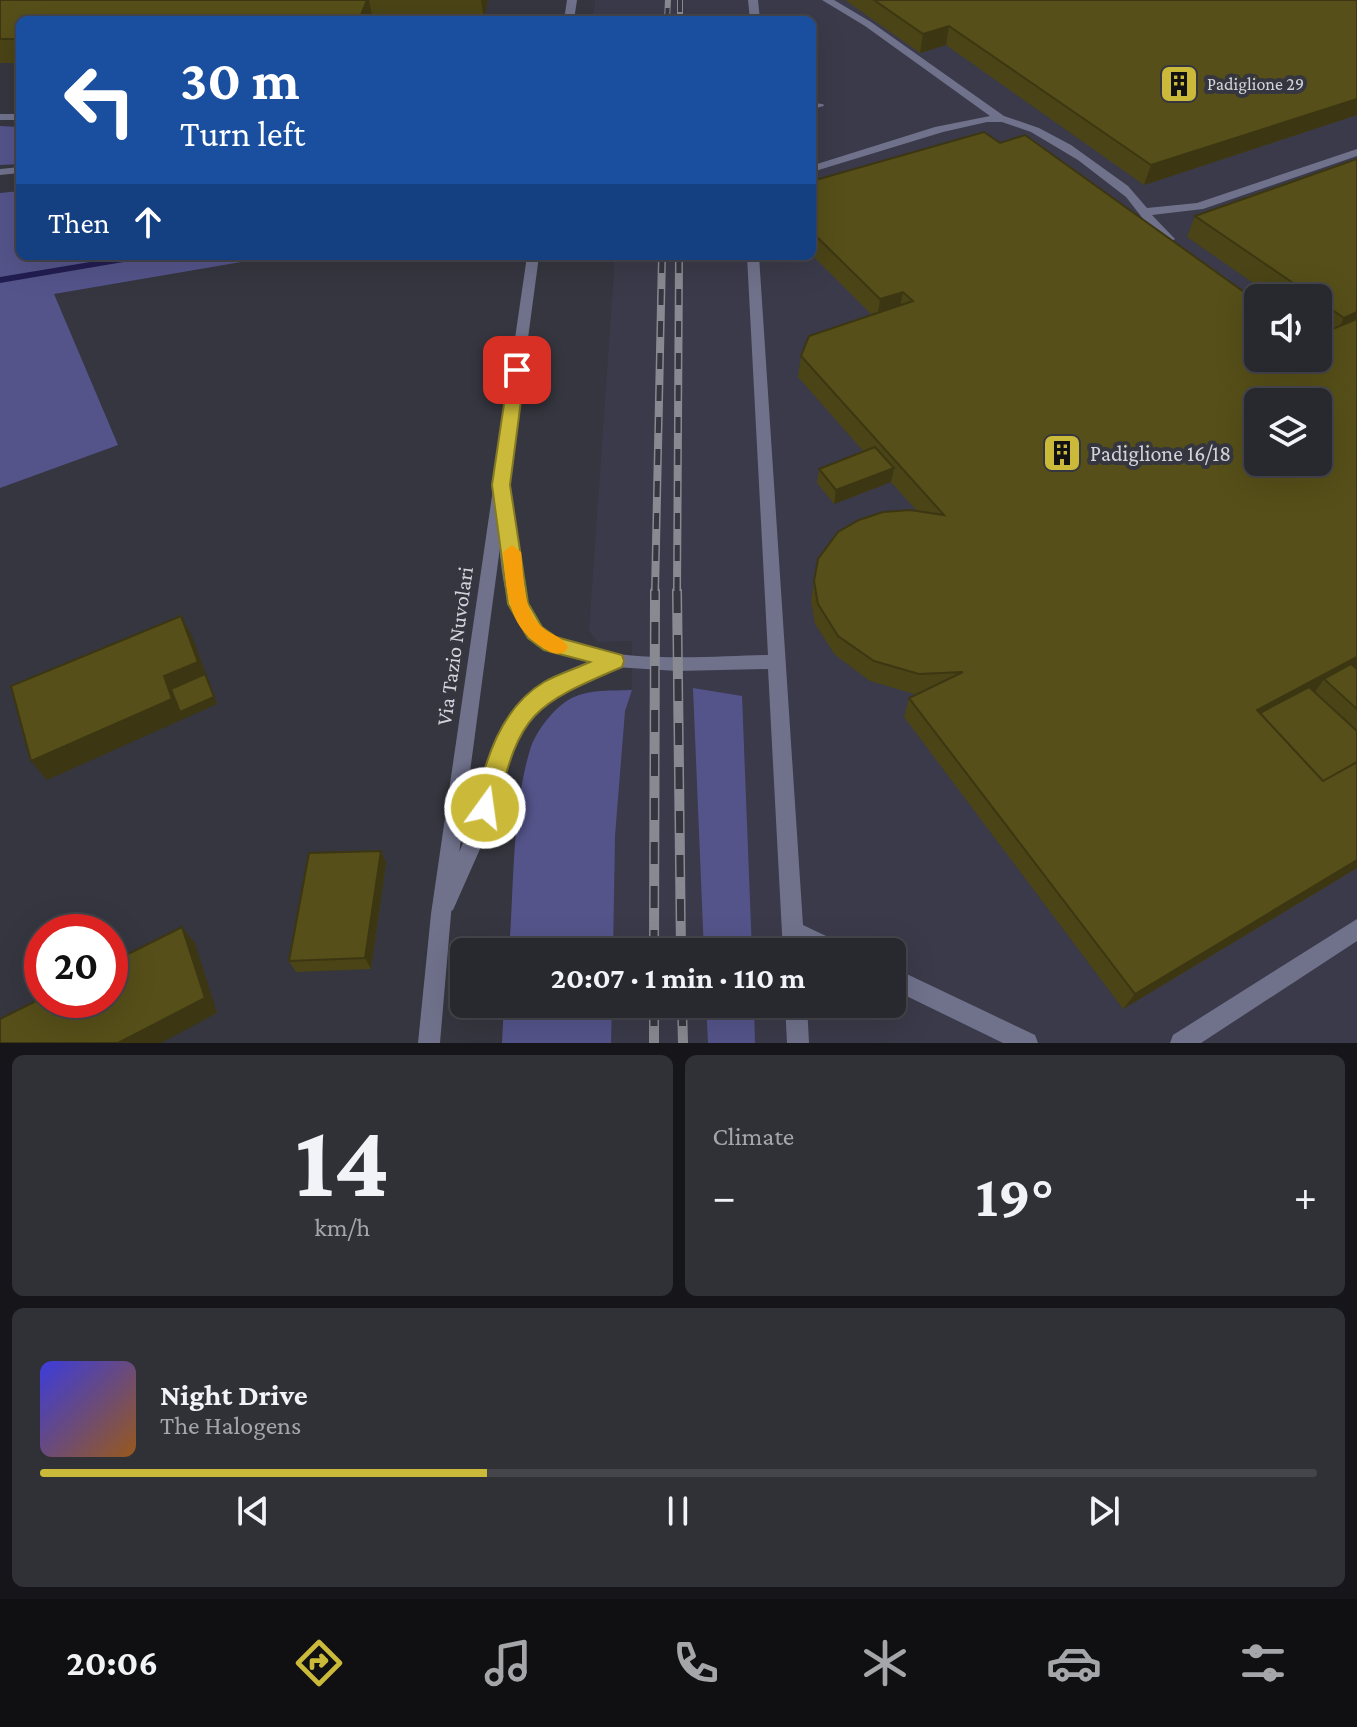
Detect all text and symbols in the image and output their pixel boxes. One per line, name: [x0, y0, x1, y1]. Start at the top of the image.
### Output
icon: left: [48, 48, 152, 152]
text: 30 m: [180, 49, 300, 111]
building icon: Padiglione 29: [1158, 63, 1200, 105]
place label: Padiglione 29: [1207, 74, 1304, 94]
text: Turn left: [180, 114, 305, 154]
icon: ahead: [126, 200, 170, 244]
text: Then: [48, 206, 110, 239]
map controls: [1244, 284, 1332, 476]
button: sound: [1244, 284, 1332, 372]
pin: [483, 336, 551, 404]
icon: arrive: [495, 348, 539, 392]
button: layers: [1244, 388, 1332, 476]
building icon: Padiglione 16/18: [1041, 432, 1083, 474]
place label: Padiglione 16/18: [1090, 441, 1231, 466]
street label: Via Tazio Nuvolari: [431, 565, 478, 727]
position arrow: [443, 766, 527, 850]
speed limit sign: 20: [24, 914, 128, 1018]
text: 20:07 · 1 min · 110 m: [551, 961, 805, 994]
text: 14: [295, 1103, 390, 1218]
text: Climate: [713, 1122, 794, 1151]
text: 19°: [975, 1162, 1054, 1229]
text: −: [713, 1172, 736, 1220]
text: +: [1294, 1172, 1317, 1220]
text: km/h: [314, 1213, 370, 1242]
text: Night Drive: [160, 1378, 308, 1411]
text: The Halogens: [160, 1411, 301, 1440]
icon: previous: [231, 1489, 275, 1533]
icon: pause: [656, 1489, 700, 1533]
icon: next: [1082, 1489, 1126, 1533]
icon: directions: [291, 1635, 347, 1691]
icon: music: [480, 1635, 536, 1691]
icon: phone: [668, 1635, 724, 1691]
icon: climate: [857, 1635, 913, 1691]
icon: car: [1046, 1635, 1102, 1691]
icon: filters: [1235, 1635, 1291, 1691]
text: 20:06: [66, 1643, 158, 1683]

